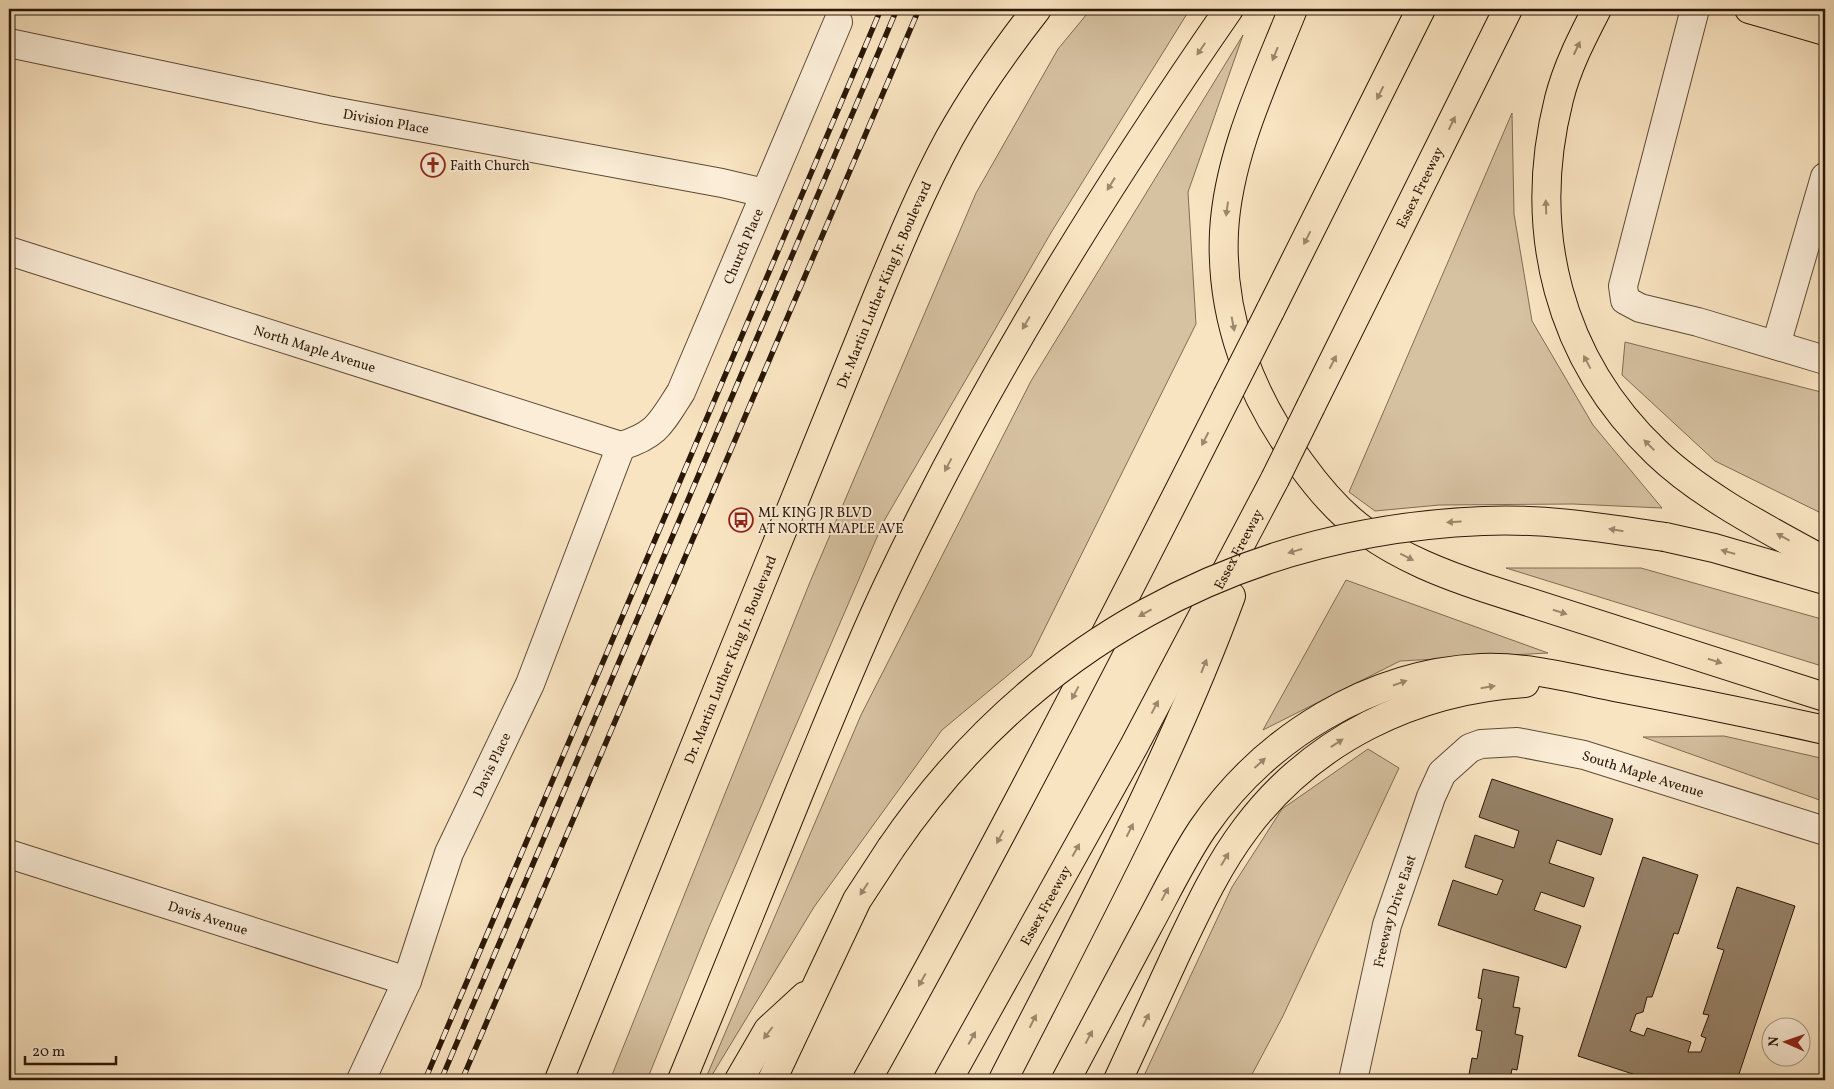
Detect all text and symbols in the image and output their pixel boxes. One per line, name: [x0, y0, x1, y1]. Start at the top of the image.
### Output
one-way arrow: [1573, 41, 1582, 56]
one-way arrow: [1196, 42, 1206, 56]
one-way arrow: [1271, 47, 1279, 62]
one-way arrow: [1376, 86, 1384, 100]
street label: Division Place: [341, 105, 431, 140]
one-way arrow: [1448, 116, 1456, 130]
street label: Essex Freeway: [1393, 144, 1449, 232]
church icon: Faith Church: [420, 152, 446, 178]
place label: Faith Church: [450, 157, 530, 176]
one-way arrow: [1106, 177, 1115, 191]
street label: Dr. Martin Luther King Jr. Boulevard: [833, 178, 937, 392]
one-way arrow: [1542, 198, 1550, 214]
one-way arrow: [1223, 201, 1231, 217]
street label: Church Place: [720, 206, 769, 287]
one-way arrow: [1303, 231, 1311, 245]
one-way arrow: [1021, 316, 1030, 329]
one-way arrow: [1230, 316, 1238, 332]
street label: North Maple Avenue: [251, 322, 378, 378]
one-way arrow: [1329, 355, 1337, 370]
one-way arrow: [1583, 355, 1591, 370]
one-way arrow: [1201, 432, 1209, 446]
one-way arrow: [1643, 439, 1655, 451]
one-way arrow: [944, 458, 952, 472]
place label: ML KING JR BLVD AT NORTH MAPLE AVE: [758, 504, 904, 539]
street label: Essex Freeway: [1210, 506, 1269, 593]
bus stop icon: ML KING JR BLVD AT NORTH MAPLE AVE: [728, 507, 754, 533]
one-way arrow: [1446, 519, 1462, 527]
one-way arrow: [1608, 525, 1624, 533]
one-way arrow: [1776, 532, 1789, 541]
one-way arrow: [1287, 547, 1302, 555]
one-way arrow: [1721, 547, 1736, 555]
street label: Dr. Martin Luther King Jr. Boulevard: [680, 553, 782, 767]
one-way arrow: [1400, 553, 1415, 561]
one-way arrow: [1139, 609, 1152, 618]
one-way arrow: [1553, 609, 1568, 617]
one-way arrow: [1200, 658, 1208, 673]
one-way arrow: [1707, 658, 1722, 666]
one-way arrow: [1392, 678, 1407, 686]
one-way arrow: [1480, 683, 1496, 691]
one-way arrow: [1071, 686, 1079, 700]
one-way arrow: [1151, 700, 1159, 715]
street label: Davis Place: [469, 729, 516, 801]
one-way arrow: [1330, 738, 1343, 748]
street label: South Maple Avenue: [1579, 747, 1706, 803]
one-way arrow: [1254, 757, 1266, 769]
one-way arrow: [1126, 823, 1134, 837]
one-way arrow: [995, 830, 1004, 844]
one-way arrow: [1072, 843, 1081, 856]
one-way arrow: [1221, 852, 1230, 865]
street label: Freeway Drive East: [1370, 852, 1421, 970]
street label: Essex Freeway: [1017, 862, 1077, 949]
one-way arrow: [859, 883, 869, 896]
one-way arrow: [1161, 887, 1169, 901]
street label: Davis Avenue: [165, 897, 250, 941]
one-way arrow: [918, 973, 927, 987]
one-way arrow: [1142, 1013, 1150, 1027]
one-way arrow: [1029, 1014, 1037, 1028]
north arrow: [1762, 1016, 1812, 1066]
one-way arrow: [763, 1026, 773, 1039]
one-way arrow: [968, 1030, 976, 1045]
one-way arrow: [1085, 1030, 1093, 1045]
scale bar: [25, 1034, 116, 1066]
text: N: [1765, 1036, 1784, 1047]
text: 20 m: [32, 1042, 65, 1063]

